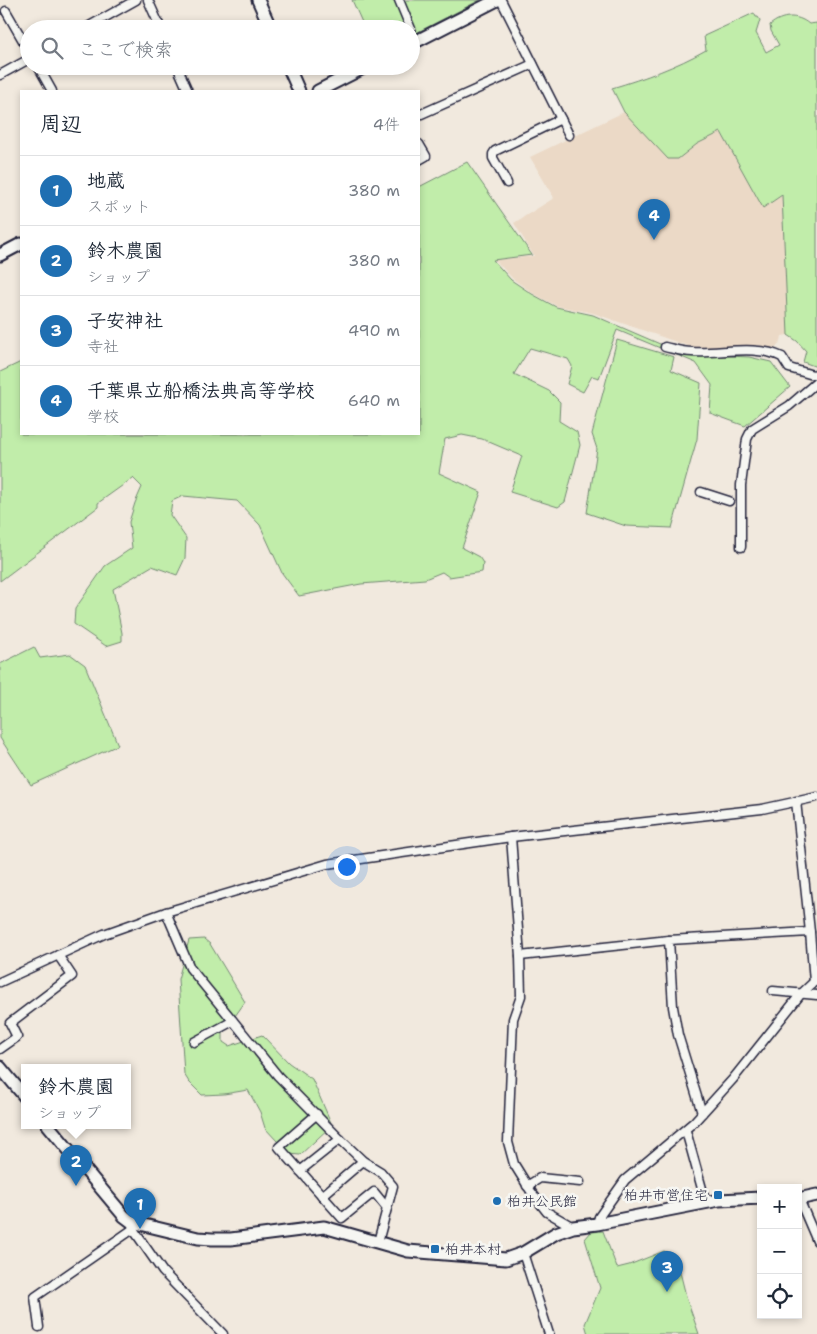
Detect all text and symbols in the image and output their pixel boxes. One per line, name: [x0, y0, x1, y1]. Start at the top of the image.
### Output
search box: [20, 20, 420, 75]
icon: search: [38, 34, 66, 62]
text: ここで検索: [78, 37, 173, 62]
text: 周辺: [40, 110, 82, 138]
text: 4件: [373, 114, 400, 135]
text: 地蔵: [87, 168, 125, 193]
text: 1: [52, 180, 60, 201]
text: 380 m: [348, 180, 400, 201]
text: スポット: [87, 196, 151, 217]
pin: 4: [638, 199, 670, 240]
text: 鈴木農園: [87, 238, 163, 263]
text: 2: [50, 250, 62, 271]
text: 380 m: [348, 250, 400, 271]
text: ショップ: [87, 266, 150, 287]
text: 子安神社: [87, 308, 163, 333]
text: 3: [50, 320, 62, 341]
text: 490 m: [348, 320, 400, 341]
text: 寺社: [87, 336, 119, 357]
text: 千葉県立船橋法典高等学校: [87, 378, 315, 403]
text: 4: [50, 390, 62, 411]
text: 640 m: [348, 390, 400, 411]
text: 学校: [87, 406, 119, 427]
your location: [334, 854, 360, 880]
popup: [21, 1064, 131, 1129]
text: 鈴木農園: [38, 1074, 114, 1099]
text: ショップ: [38, 1102, 101, 1123]
pin: 2: [60, 1145, 92, 1186]
map controls: [757, 1184, 802, 1319]
button: +: [757, 1184, 802, 1229]
place label: 柏井市営住宅: [624, 1186, 708, 1204]
pin: 1: [124, 1188, 156, 1229]
marker: 柏井市営住宅: [712, 1189, 724, 1201]
place label: 柏井公民館: [507, 1192, 577, 1210]
marker: 柏井公民館: [491, 1195, 503, 1207]
button: −: [757, 1229, 802, 1274]
place label: 柏井本村: [445, 1240, 501, 1258]
marker: 柏井本村: [429, 1243, 441, 1255]
pin: 3: [651, 1251, 683, 1292]
button: locate: [757, 1274, 802, 1319]

